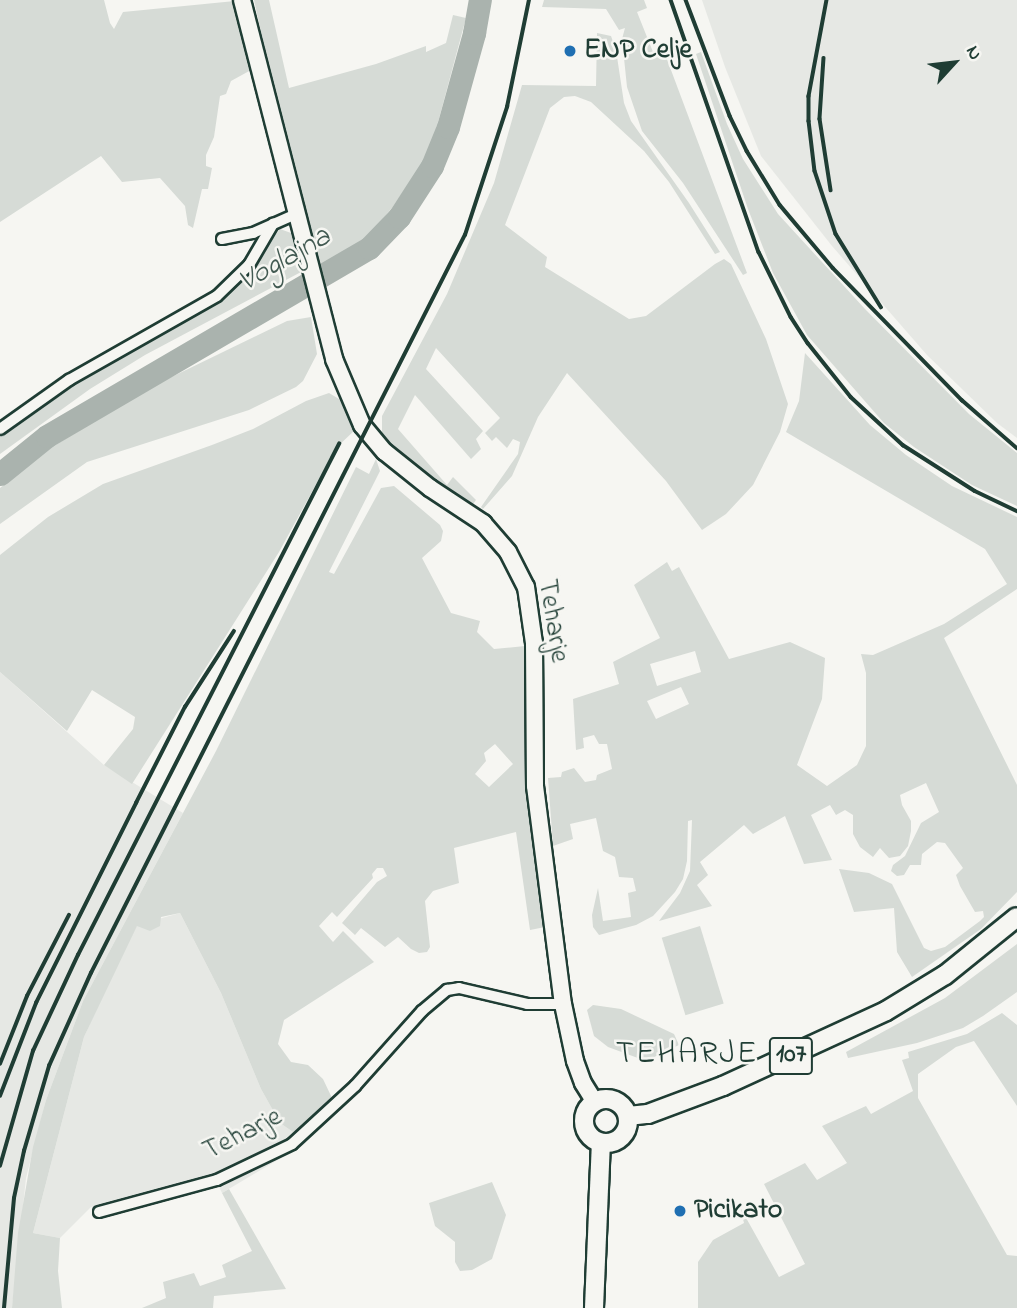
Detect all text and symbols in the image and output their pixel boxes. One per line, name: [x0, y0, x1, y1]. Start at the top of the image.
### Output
north arrow: [919, 28, 989, 98]
place label: ENP Celje: [584, 34, 692, 68]
text: N: [958, 41, 988, 65]
marker: ENP Celje: [562, 43, 578, 59]
water label: Voglajna: [233, 219, 337, 301]
street label: Teharje: [529, 577, 575, 665]
road number: 107: [768, 1034, 814, 1078]
district label: TEHARJE: [617, 1036, 757, 1074]
street label: Teharje: [198, 1101, 288, 1169]
place label: Picikato: [694, 1194, 782, 1228]
marker: Picikato: [672, 1203, 688, 1219]

